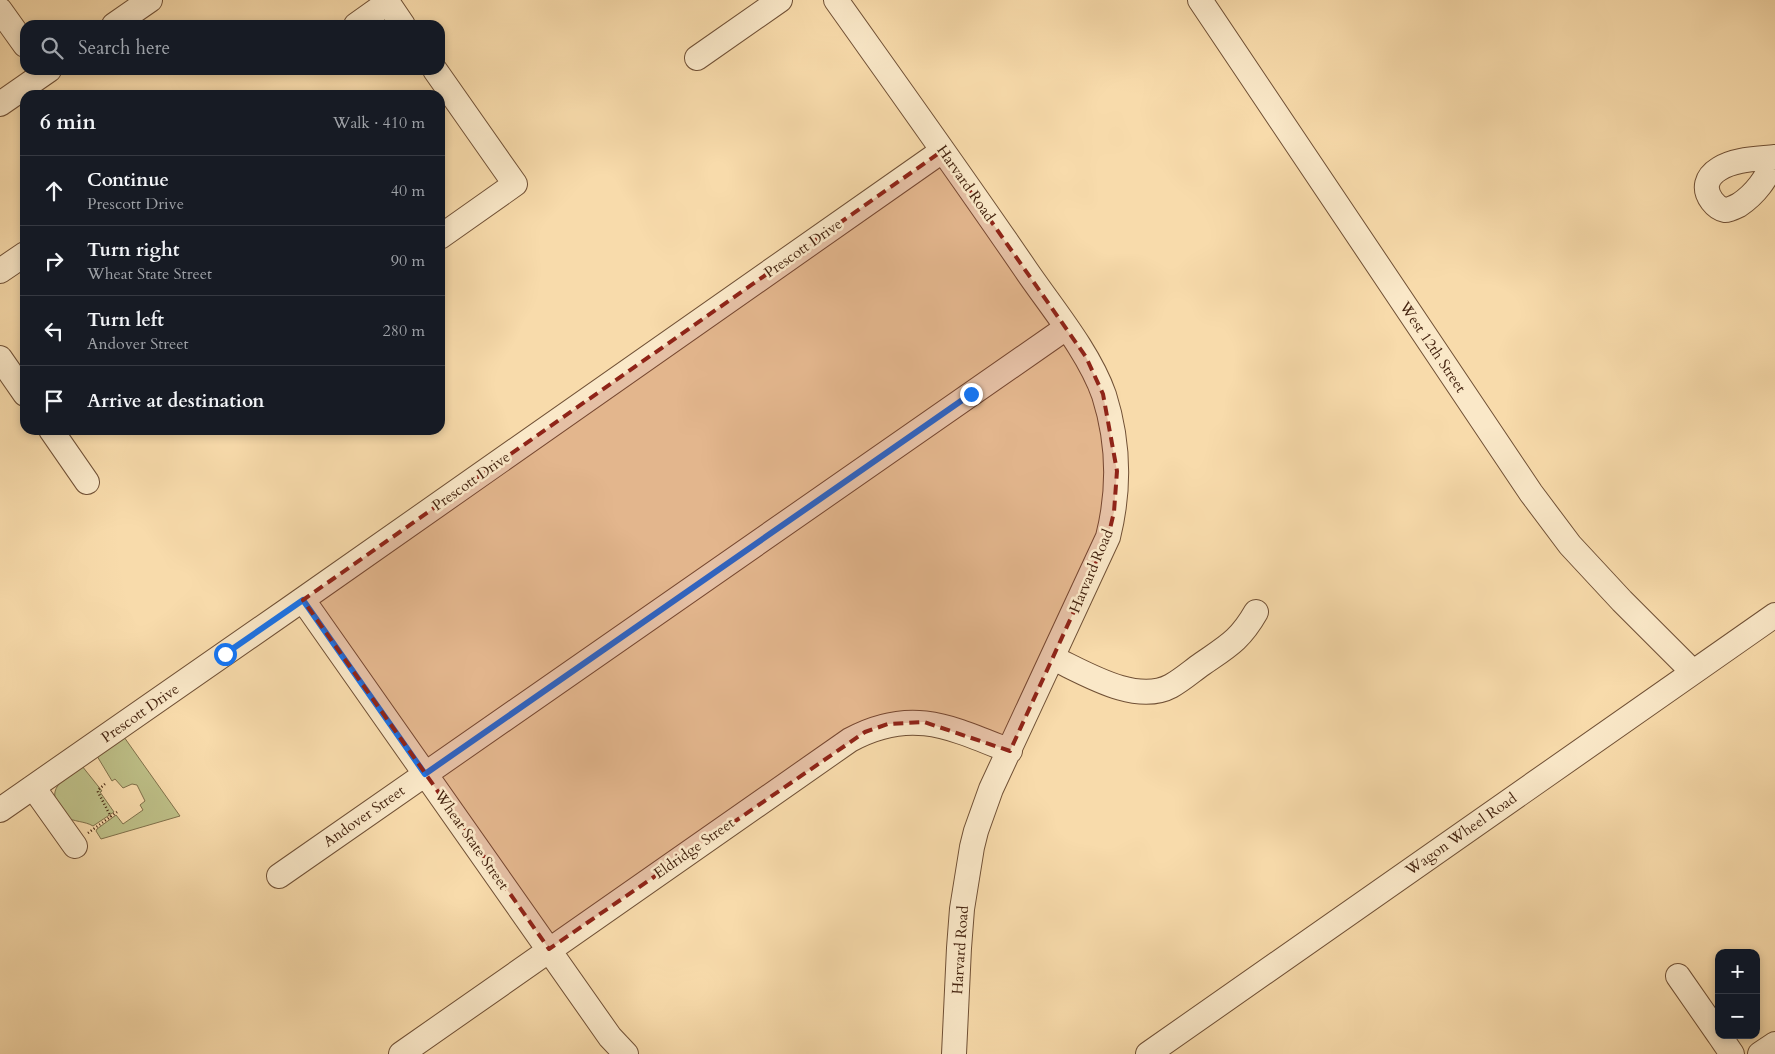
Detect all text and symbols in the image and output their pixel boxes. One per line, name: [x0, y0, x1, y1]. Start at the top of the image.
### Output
search box: [20, 20, 445, 75]
icon: search: [38, 34, 66, 62]
text: Search here: [78, 35, 170, 61]
text: 6 min: [40, 108, 96, 137]
text: Walk · 410 m: [333, 112, 425, 134]
street label: Harvard Road: [932, 141, 1000, 225]
text: Continue: [87, 167, 169, 193]
icon: ahead: [40, 177, 68, 205]
text: 40 m: [391, 180, 425, 202]
text: Prescott Drive: [87, 193, 184, 215]
street label: Prescott Drive: [760, 214, 846, 282]
text: Turn right: [87, 237, 179, 263]
icon: right: [40, 247, 68, 275]
text: 90 m: [391, 250, 425, 272]
text: Wheat State Street: [87, 263, 212, 285]
street label: West 12th Street: [1395, 297, 1471, 397]
text: Turn left: [87, 307, 164, 333]
icon: left: [40, 317, 68, 345]
text: 280 m: [383, 320, 425, 342]
text: Andover Street: [87, 333, 189, 355]
route end: [960, 383, 983, 406]
icon: arrive: [40, 387, 68, 415]
text: Arrive at destination: [87, 388, 264, 414]
street label: Prescott Drive: [428, 447, 514, 515]
street label: Harvard Road: [1064, 526, 1118, 616]
route start: [214, 643, 237, 666]
street label: Prescott Drive: [97, 679, 183, 747]
street label: Andover Street: [319, 780, 409, 852]
street label: Wheat State Street: [430, 785, 514, 894]
street label: Wagon Wheel Road: [1401, 788, 1521, 880]
street label: Eldridge Street: [650, 813, 738, 883]
street label: Harvard Road: [947, 905, 973, 995]
map controls: [1715, 949, 1760, 1039]
button: +: [1715, 949, 1760, 994]
button: −: [1715, 994, 1760, 1039]

